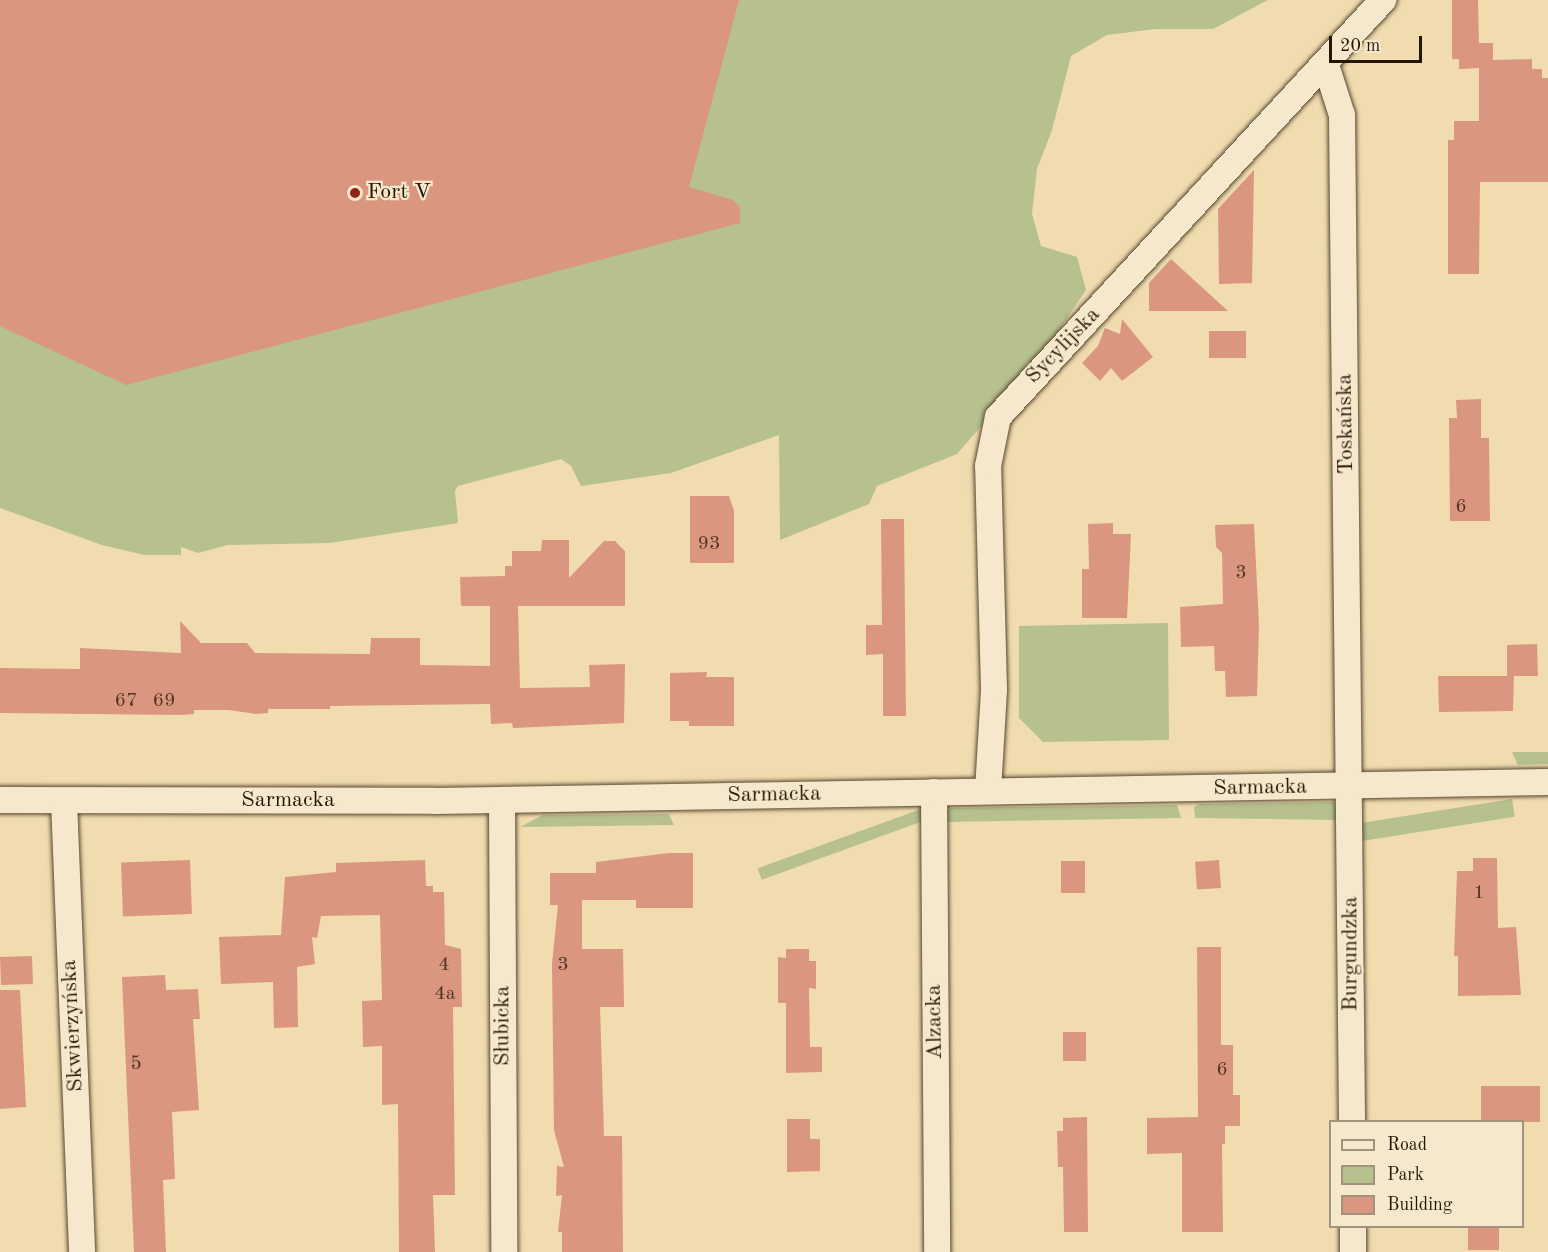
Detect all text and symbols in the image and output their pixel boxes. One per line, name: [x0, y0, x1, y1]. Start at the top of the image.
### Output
scale bar: [1332, 24, 1425, 62]
text: 20 m: [1340, 37, 1380, 55]
place label: Fort V: [367, 180, 431, 206]
marker: Fort V: [348, 186, 362, 200]
street label: Sycylijska: [1020, 302, 1106, 390]
street label: Toskańska: [1332, 373, 1360, 475]
house number: 6: [1455, 495, 1467, 519]
house number: 93: [697, 532, 721, 556]
house number: 3: [1235, 561, 1247, 585]
house number: 67: [114, 689, 138, 713]
house number: 69: [152, 689, 176, 713]
street label: Sarmacka: [1213, 774, 1307, 802]
street label: Sarmacka: [727, 781, 821, 809]
street label: Sarmacka: [241, 788, 335, 814]
house number: 1: [1473, 881, 1485, 905]
street label: Burgundzka: [1338, 897, 1364, 1011]
house number: 4: [438, 953, 450, 977]
house number: 3: [557, 953, 569, 977]
street label: Skwierzyńska: [56, 959, 90, 1093]
house number: 4a: [434, 982, 456, 1006]
street label: Alzacka: [921, 984, 949, 1060]
street label: Słubicka: [490, 986, 516, 1066]
house number: 5: [130, 1052, 142, 1076]
house number: 6: [1216, 1058, 1228, 1082]
legend: [1329, 1120, 1524, 1228]
text: Road: [1387, 1136, 1427, 1154]
text: Park: [1387, 1166, 1424, 1184]
text: Building: [1387, 1196, 1452, 1214]

